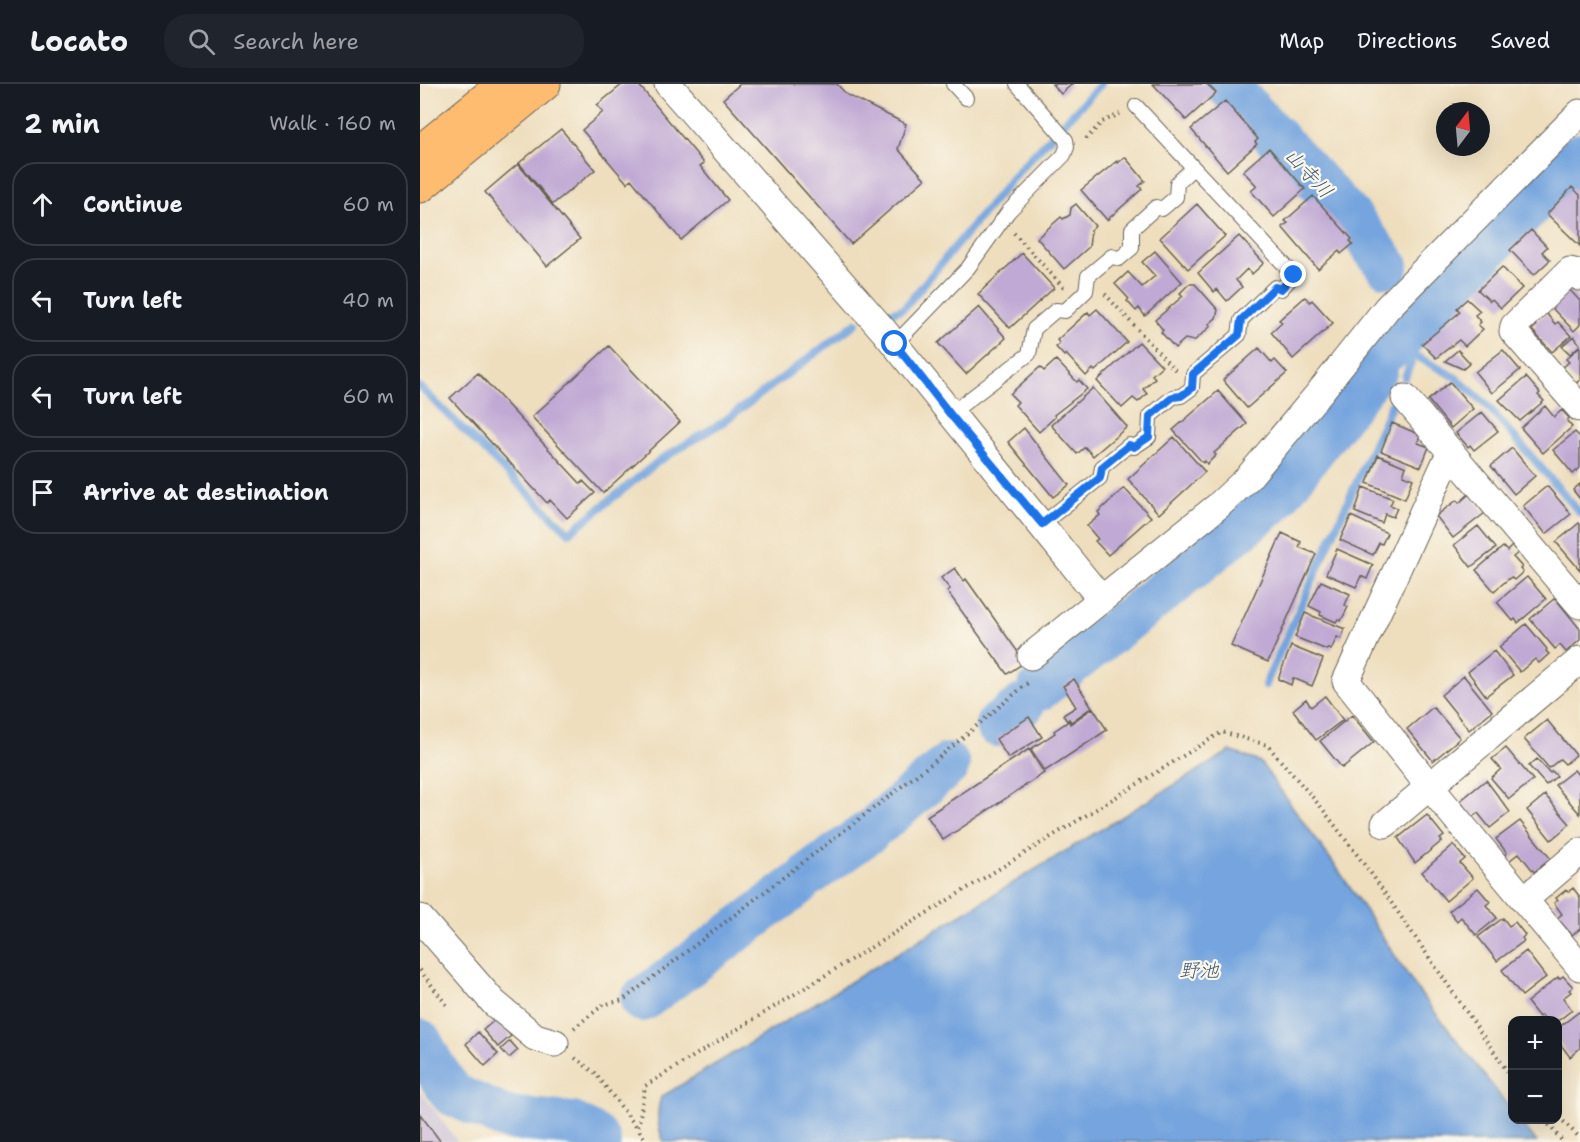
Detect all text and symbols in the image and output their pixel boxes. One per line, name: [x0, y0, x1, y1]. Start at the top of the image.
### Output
search box: [164, 14, 584, 68]
text: Locato: [30, 22, 128, 60]
icon: search: [185, 25, 218, 58]
text: Search here: [233, 27, 359, 56]
text: Map: [1279, 27, 1324, 55]
text: Directions: [1357, 27, 1457, 55]
text: Saved: [1490, 27, 1550, 55]
north arrow: [1436, 102, 1490, 156]
text: 2 min: [24, 106, 100, 141]
text: Walk · 160 m: [269, 110, 396, 136]
water label: 山寺川: [1279, 142, 1339, 204]
icon: ahead: [26, 188, 59, 221]
text: Continue: [83, 190, 183, 219]
text: 60 m: [342, 191, 394, 217]
route end: [1280, 261, 1306, 287]
icon: left: [26, 284, 59, 317]
text: Turn left: [83, 286, 182, 315]
text: 40 m: [342, 287, 394, 313]
route start: [881, 330, 907, 356]
icon: left: [26, 380, 59, 413]
text: Turn left: [83, 382, 182, 411]
text: 60 m: [342, 383, 394, 409]
icon: arrive: [26, 476, 59, 509]
text: Arrive at destination: [83, 478, 329, 507]
water label: 野池: [1179, 957, 1220, 983]
map controls: [1508, 1016, 1562, 1124]
button: +: [1508, 1016, 1562, 1070]
button: −: [1508, 1070, 1562, 1124]

